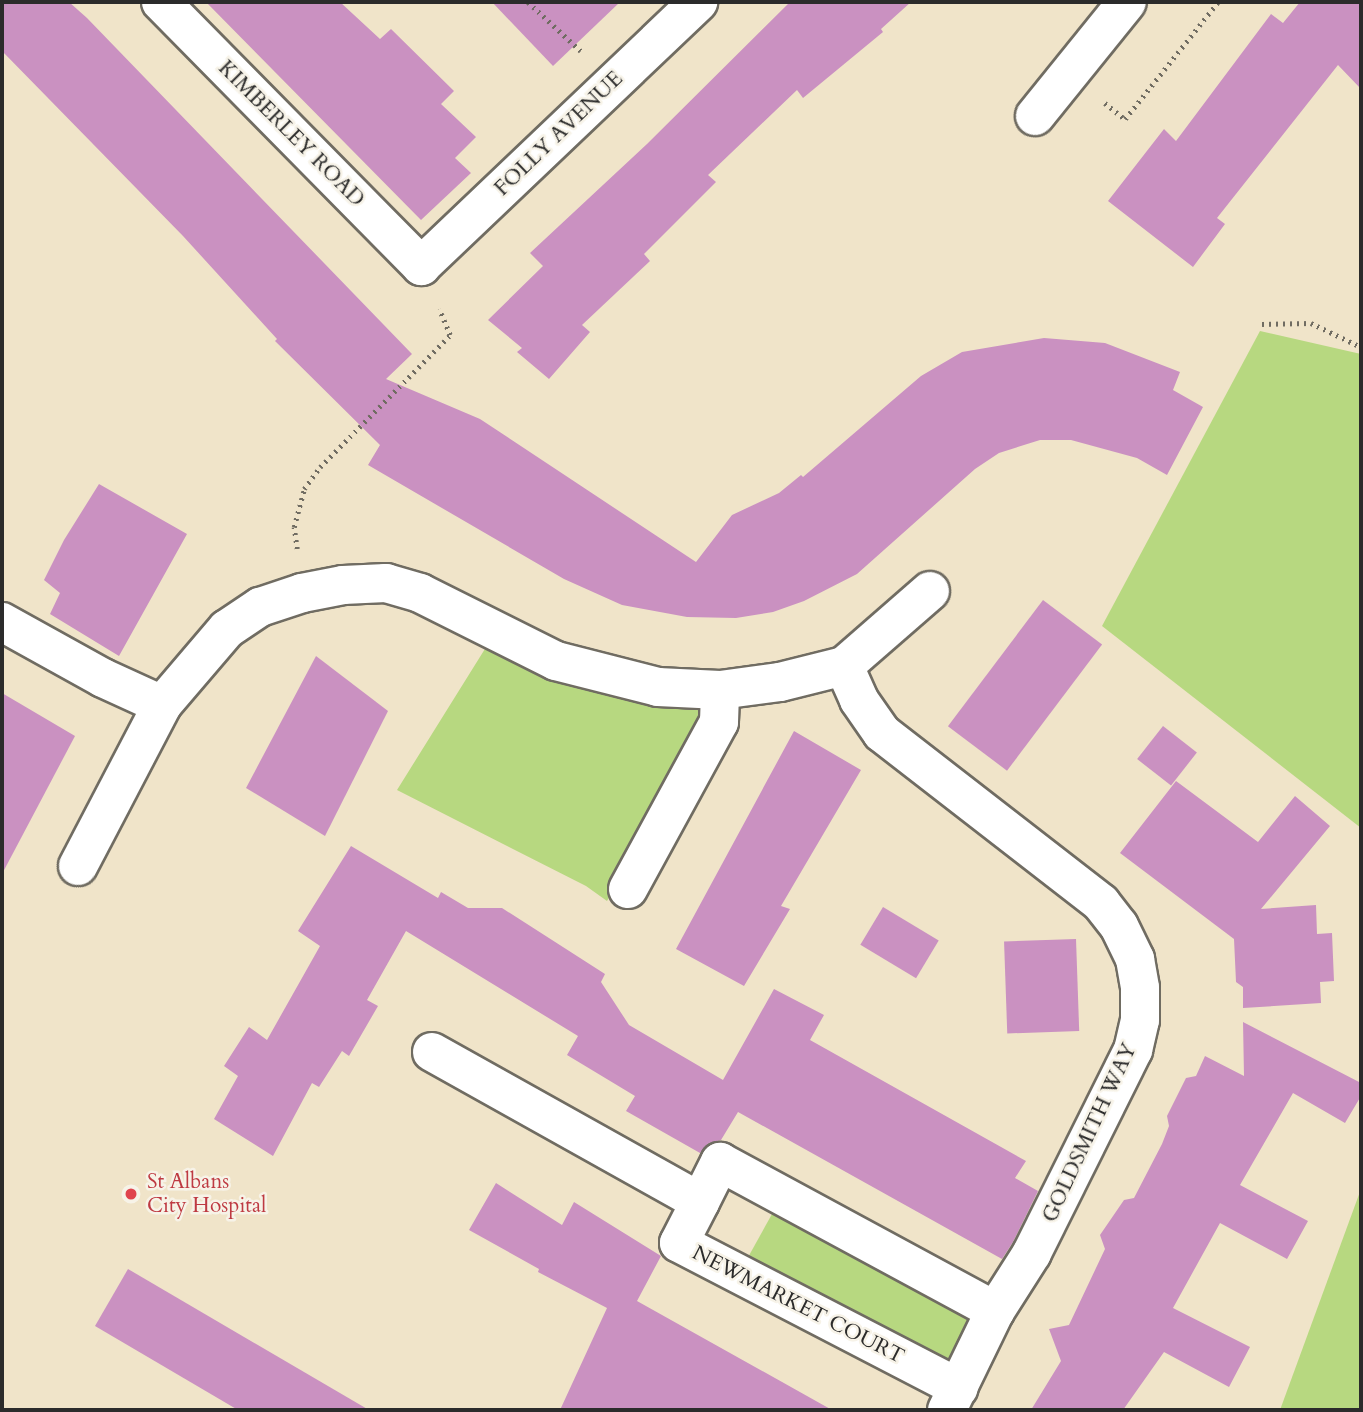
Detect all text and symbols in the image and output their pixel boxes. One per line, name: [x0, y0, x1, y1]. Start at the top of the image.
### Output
street label: KIMBERLEY ROAD: [213, 56, 369, 212]
street label: FOLLY AVENUE: [490, 67, 628, 201]
street label: GOLDSMITH WAY: [1038, 1040, 1142, 1226]
place label: St Albans City Hospital: [147, 1169, 266, 1219]
marker: St Albans City Hospital: [121, 1184, 141, 1204]
street label: NEWMARKET COURT: [688, 1241, 908, 1369]

